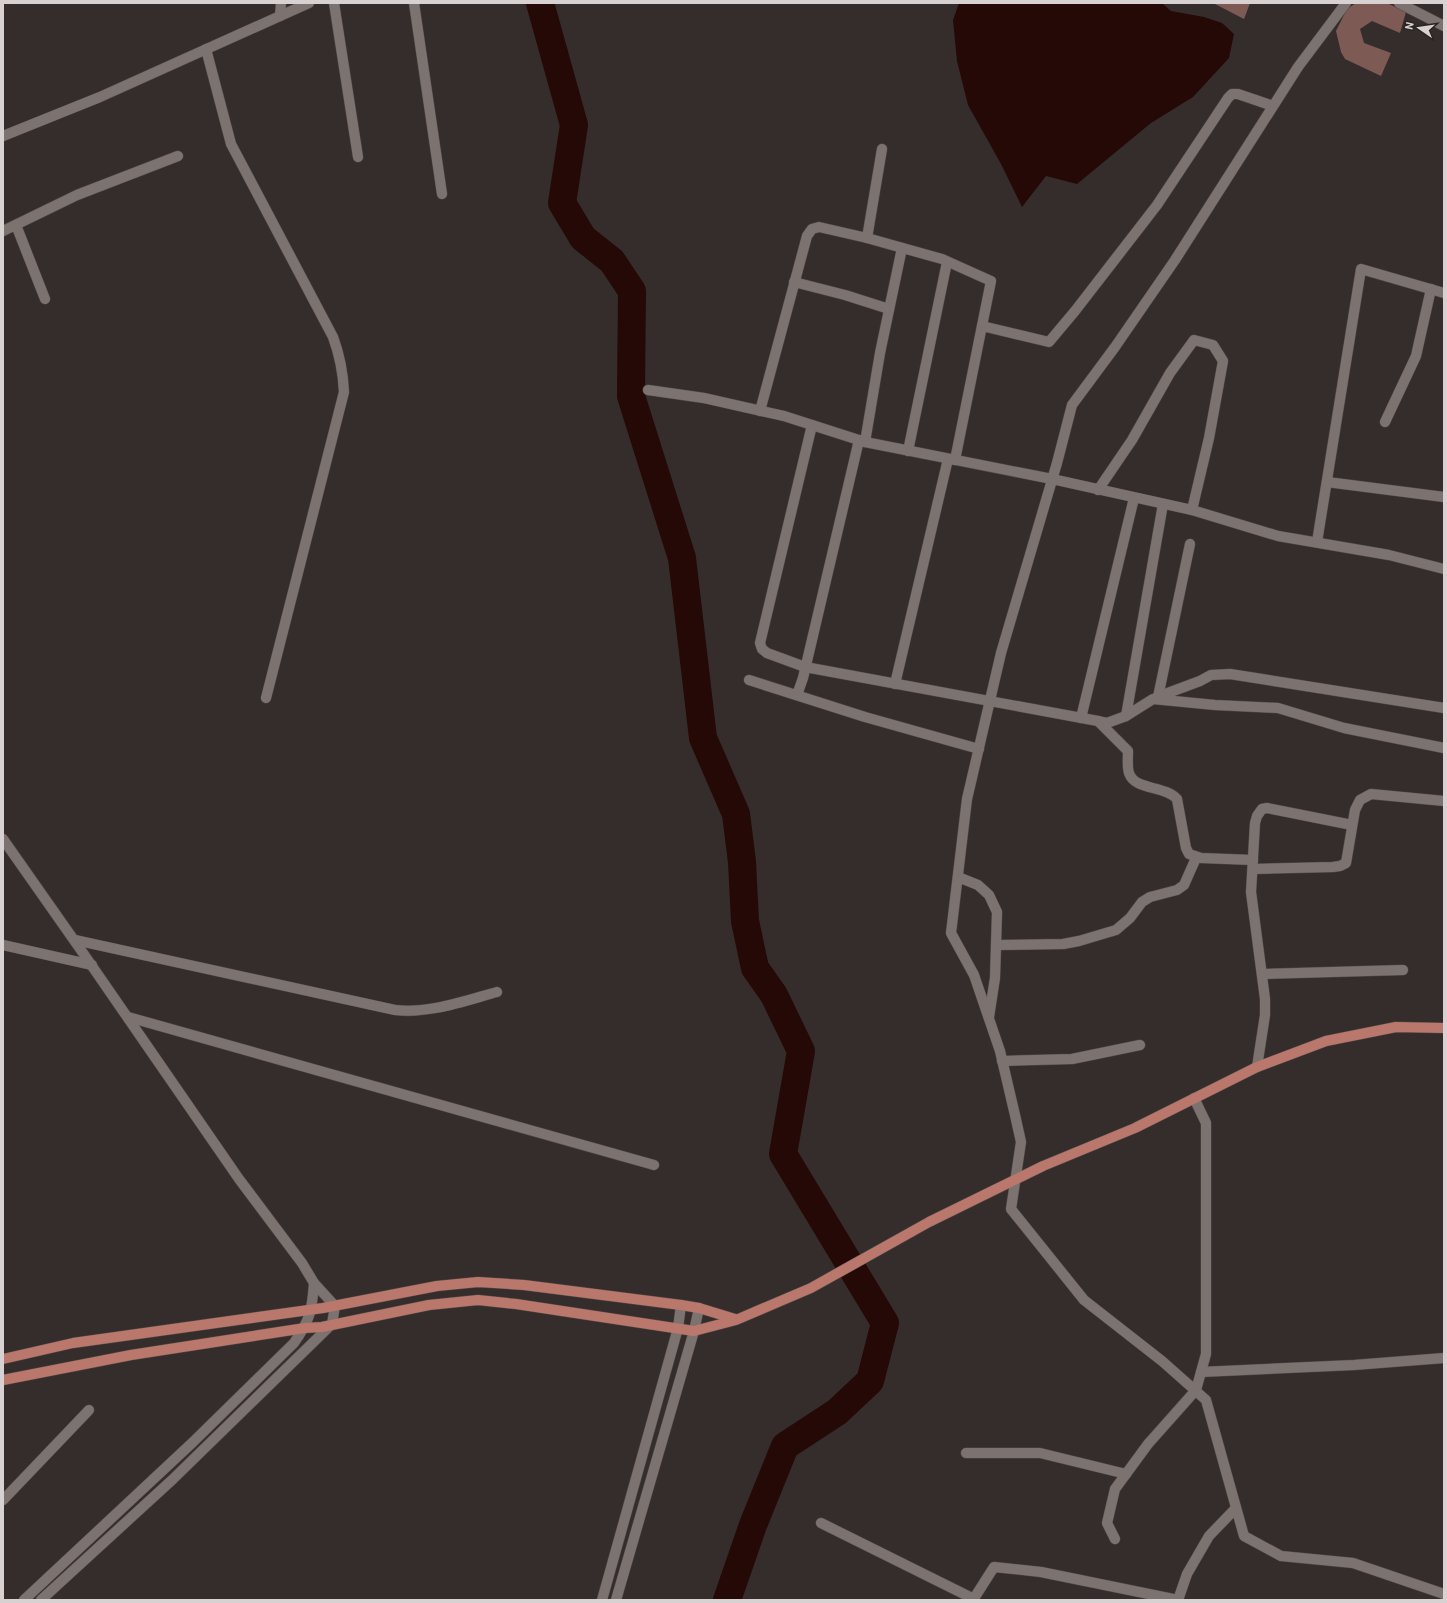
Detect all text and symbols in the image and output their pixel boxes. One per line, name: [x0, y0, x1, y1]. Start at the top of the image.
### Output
north arrow: [1399, 8, 1439, 48]
text: N: [1402, 21, 1416, 31]

